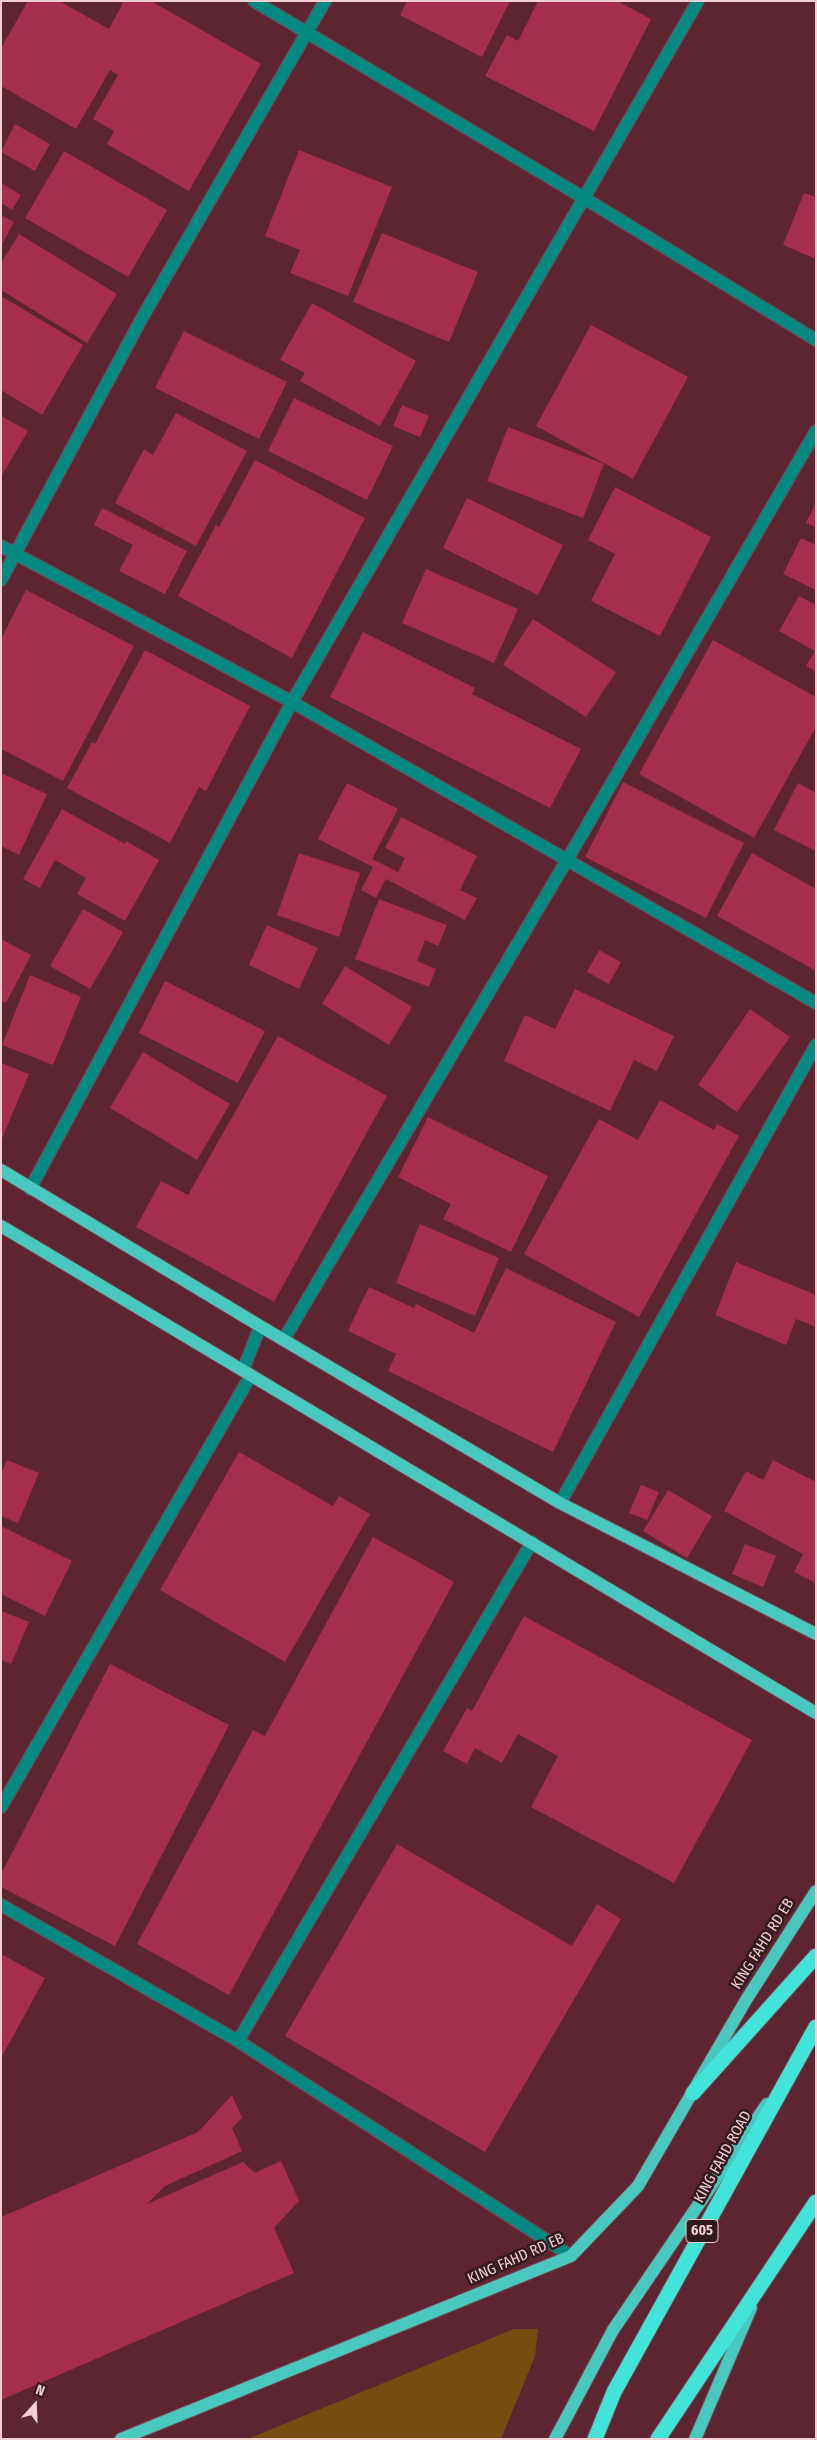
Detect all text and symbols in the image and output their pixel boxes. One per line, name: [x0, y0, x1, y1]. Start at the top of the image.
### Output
street label: KING FAHD RD EB: [728, 1895, 798, 1993]
street label: KING FAHD ROAD: [690, 2108, 756, 2206]
road number: 605: [686, 2220, 718, 2242]
street label: KING FAHD RD EB: [465, 2230, 567, 2288]
north arrow: [10, 2380, 60, 2430]
text: N: [33, 2381, 47, 2400]

